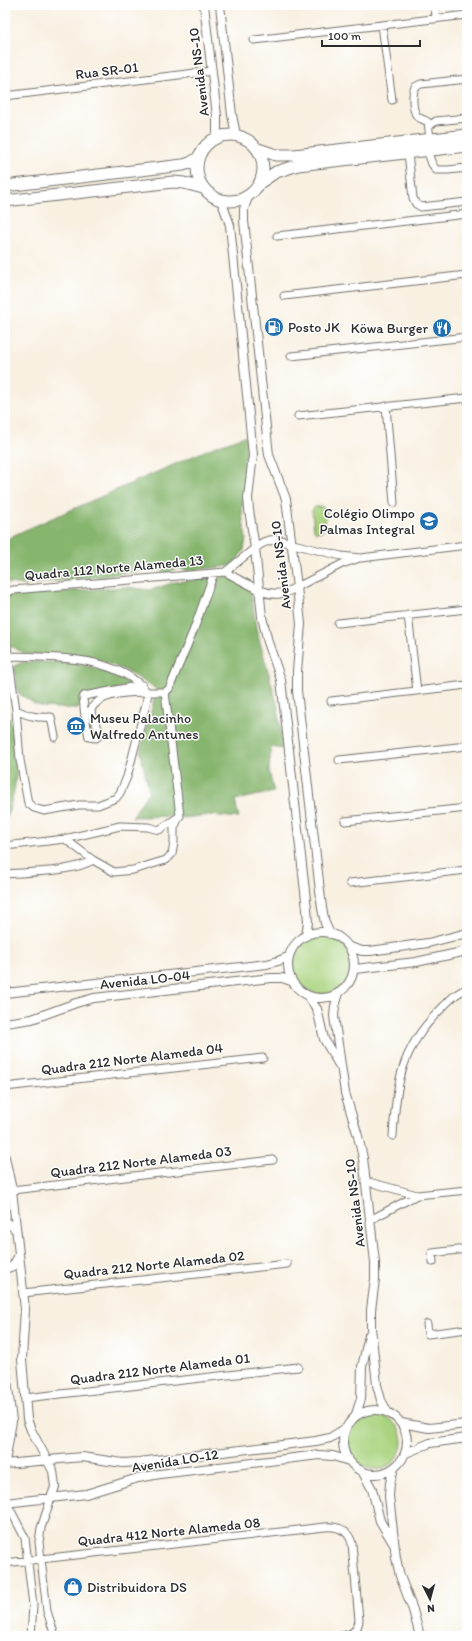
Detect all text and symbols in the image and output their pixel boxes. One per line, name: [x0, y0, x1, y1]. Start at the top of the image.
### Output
scale bar: [322, 22, 420, 48]
street label: Avenida NS-10: [185, 27, 213, 117]
text: 100 m: [328, 29, 361, 43]
street label: Rua SR-01: [74, 59, 140, 83]
fuel station icon: Posto JK: [263, 316, 285, 338]
restaurant icon: Köwa Burger: [431, 317, 453, 339]
place label: Posto JK: [288, 319, 340, 336]
place label: Köwa Burger: [351, 320, 428, 337]
place label: Colégio Olimpo Palmas Integral: [319, 505, 415, 538]
school or university icon: Colégio Olimpo Palmas Integral: [418, 510, 440, 532]
street label: Avenida NS-10: [267, 520, 295, 610]
street label: Quadra 112 Norte Alameda 13: [24, 552, 204, 584]
place label: Museu Palacinho Walfredo Antunes: [90, 710, 198, 743]
museum icon: Museu Palacinho Walfredo Antunes: [65, 715, 87, 737]
street label: Avenida LO-04: [99, 967, 192, 993]
street label: Quadra 212 Norte Alameda 04: [40, 1039, 224, 1079]
street label: Quadra 212 Norte Alameda 03: [50, 1142, 233, 1182]
street label: Avenida NS-10: [341, 1158, 369, 1248]
street label: Quadra 212 Norte Alameda 02: [63, 1247, 246, 1283]
street label: Quadra 212 Norte Alameda 01: [69, 1349, 251, 1388]
street label: Avenida LO-12: [130, 1446, 220, 1476]
street label: Quadra 412 Norte Alameda 08: [77, 1514, 261, 1550]
shop icon: Distribuidora DS: [62, 1576, 84, 1598]
place label: Distribuidora DS: [87, 1579, 187, 1596]
north arrow: [410, 1579, 450, 1619]
text: N: [427, 1602, 435, 1615]

